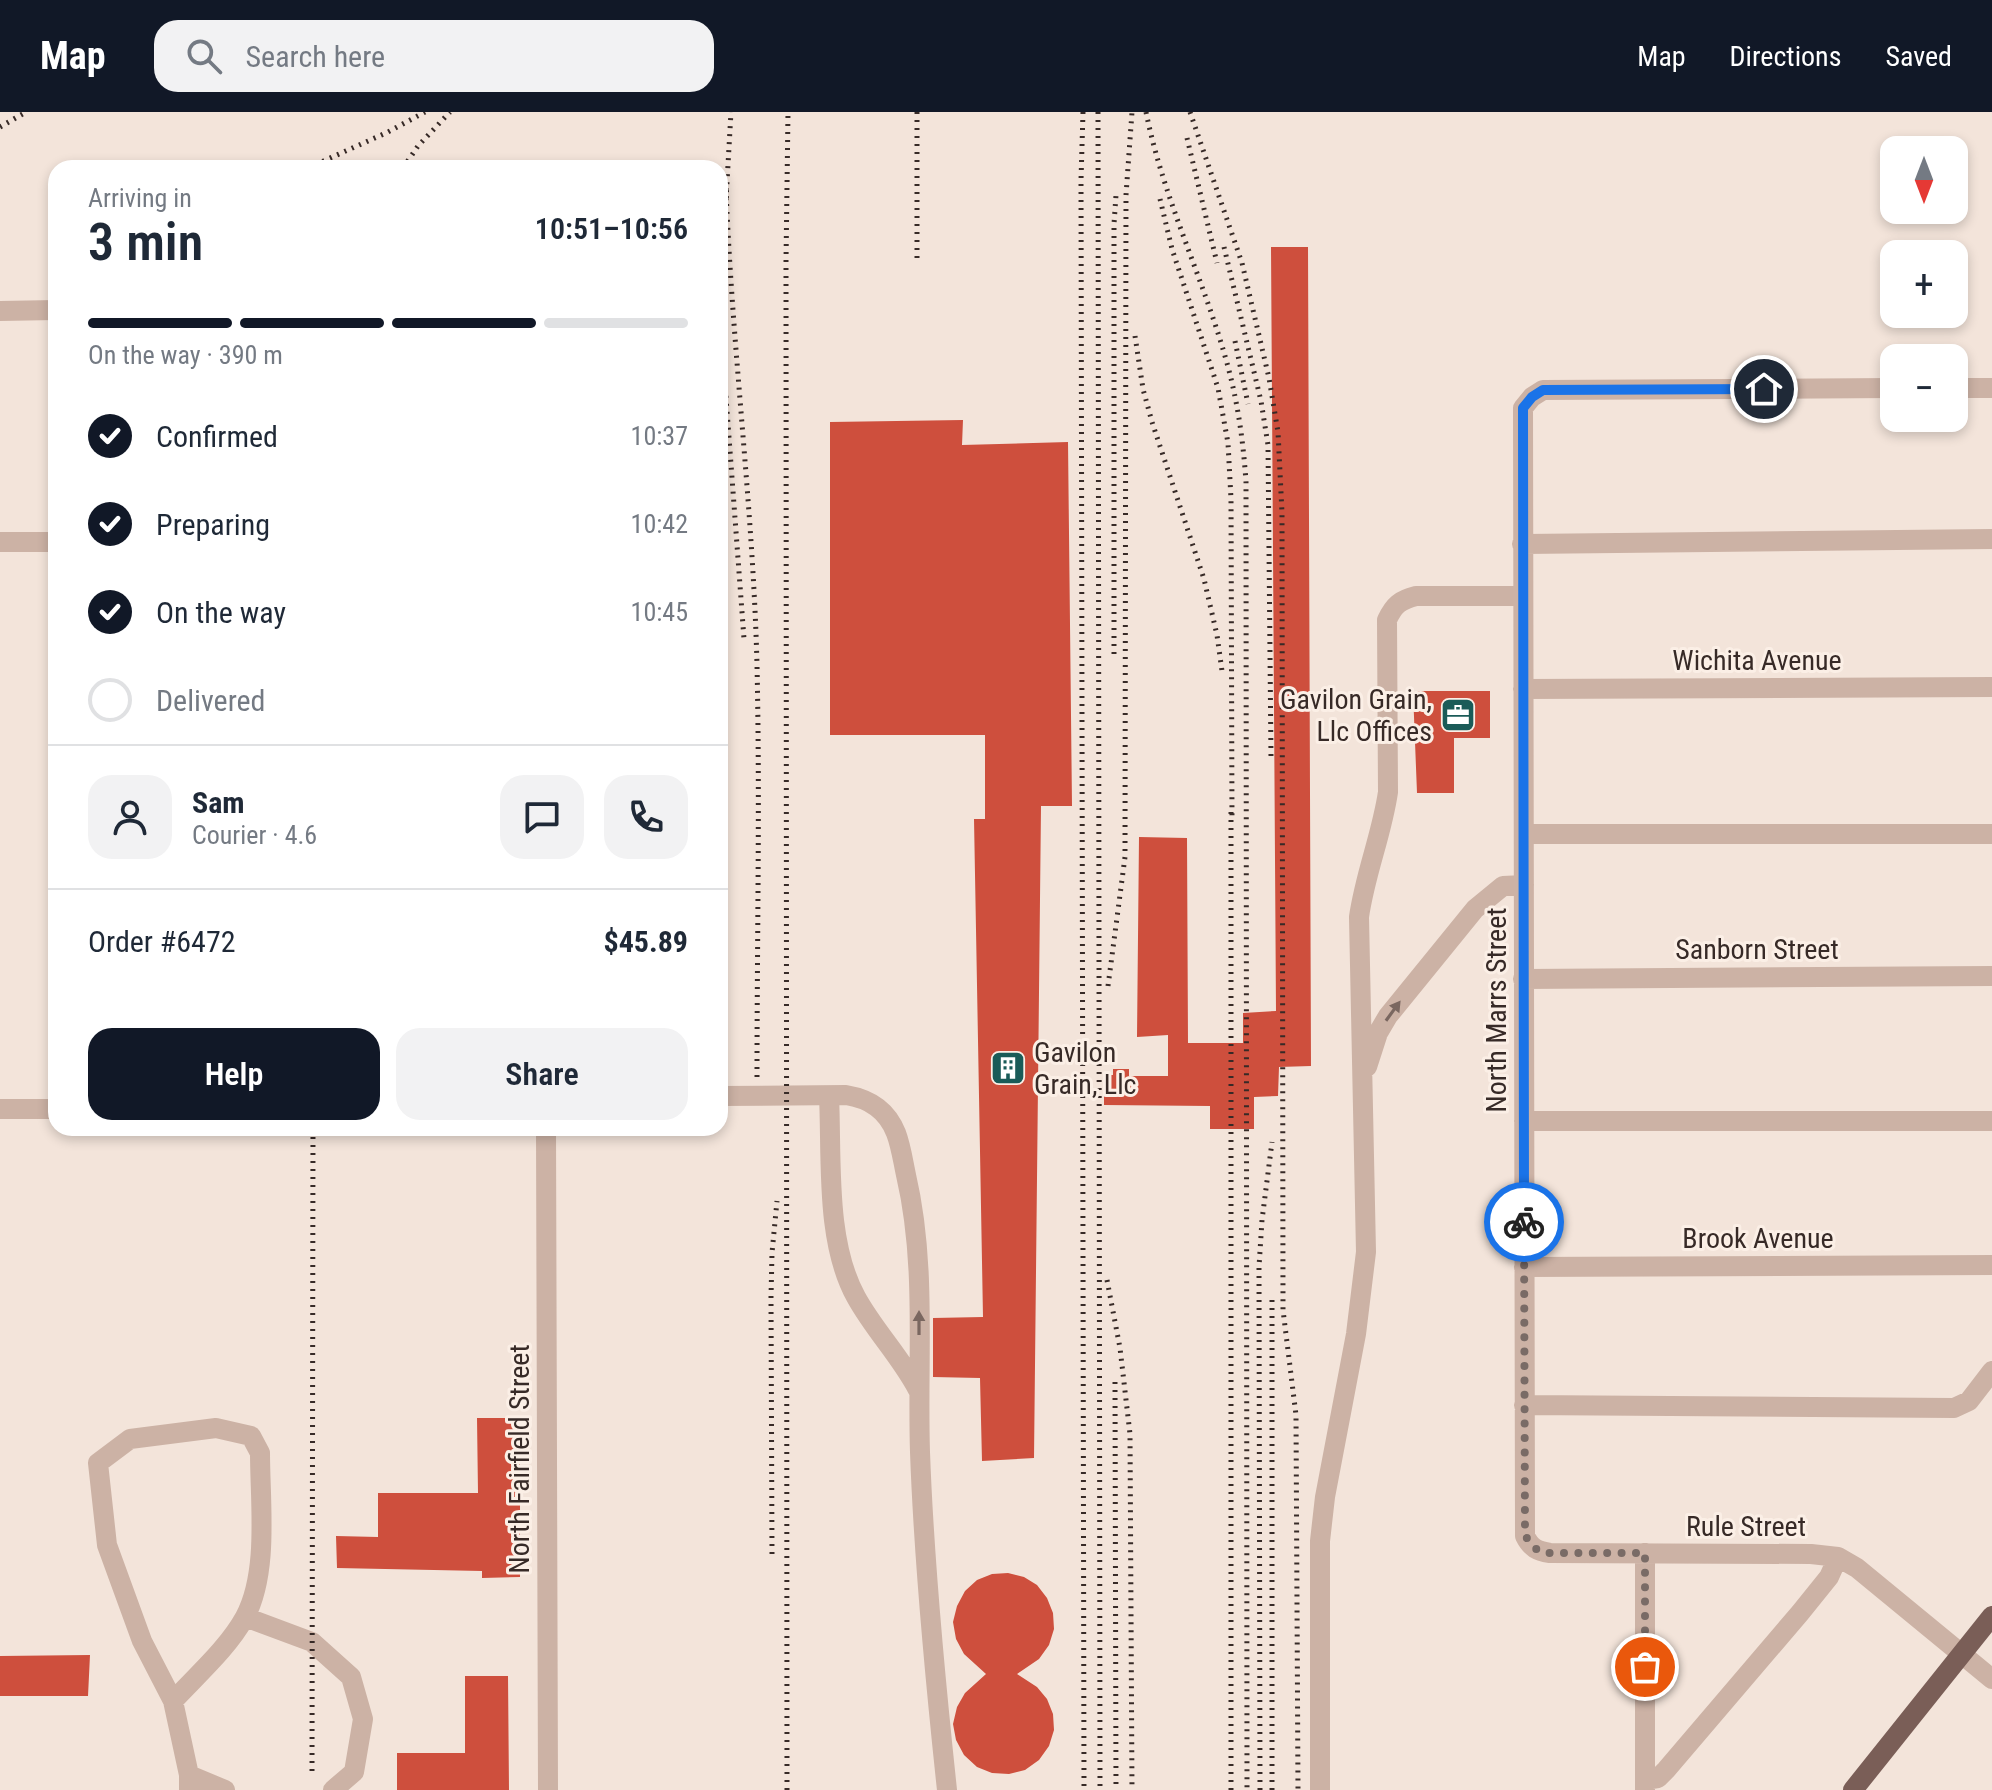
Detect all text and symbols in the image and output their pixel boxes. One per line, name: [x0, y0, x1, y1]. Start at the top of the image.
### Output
search box: [154, 20, 714, 92]
text: Map: [40, 34, 106, 78]
icon: search: [182, 34, 226, 78]
text: Search here: [246, 39, 385, 74]
text: Map: [1637, 40, 1686, 73]
text: Directions: [1730, 40, 1841, 73]
text: Saved: [1885, 40, 1952, 73]
north arrow: [1880, 136, 1968, 224]
map controls: [1880, 136, 1968, 432]
text: Arriving in: [88, 183, 192, 213]
text: 10:51–10:56: [535, 211, 688, 246]
text: 3 min: [88, 212, 203, 273]
button: +: [1880, 240, 1968, 328]
text: On the way · 390 m: [88, 340, 283, 370]
button: −: [1880, 344, 1968, 432]
pin: [1730, 355, 1798, 423]
icon: home: [1742, 367, 1786, 411]
icon: check: [88, 414, 132, 458]
text: Confirmed: [156, 419, 278, 454]
text: 10:37: [631, 421, 688, 451]
icon: check: [88, 502, 132, 546]
text: Preparing: [156, 507, 270, 542]
text: 10:42: [631, 509, 688, 539]
icon: check: [88, 590, 132, 634]
text: On the way: [156, 595, 286, 630]
text: 10:45: [631, 597, 688, 627]
street label: Wichita Avenue: [1672, 644, 1842, 677]
text: Delivered: [156, 683, 265, 718]
place label: Gavilon Grain, Llc Offices: [1280, 683, 1432, 748]
office icon: Gavilon Grain, Llc Offices: [1439, 696, 1477, 734]
button: person: [88, 775, 172, 859]
button: chat: [500, 775, 584, 859]
button: phone: [604, 775, 688, 859]
text: Sam: [192, 785, 245, 820]
text: Courier · 4.6: [192, 820, 317, 850]
street label: North Marrs Street: [1480, 907, 1513, 1113]
text: Order #6472: [88, 924, 236, 959]
text: $45.89: [603, 924, 688, 959]
street label: Sanborn Street: [1675, 933, 1839, 966]
one-way arrow: [1384, 1001, 1400, 1022]
button: Help: [88, 1028, 380, 1120]
button: Share: [396, 1028, 688, 1120]
place label: Gavilon Grain, Llc: [1034, 1036, 1137, 1101]
building icon: Gavilon Grain, Llc: [989, 1049, 1027, 1087]
courier: [1484, 1182, 1564, 1262]
icon: bike: [1502, 1200, 1546, 1244]
street label: Brook Avenue: [1682, 1222, 1834, 1255]
one-way arrow: [913, 1310, 925, 1335]
street label: North Fairfield Street: [503, 1344, 536, 1574]
street label: Rule Street: [1686, 1510, 1806, 1543]
pin: [1611, 1633, 1679, 1701]
icon: bag: [1623, 1645, 1667, 1689]

